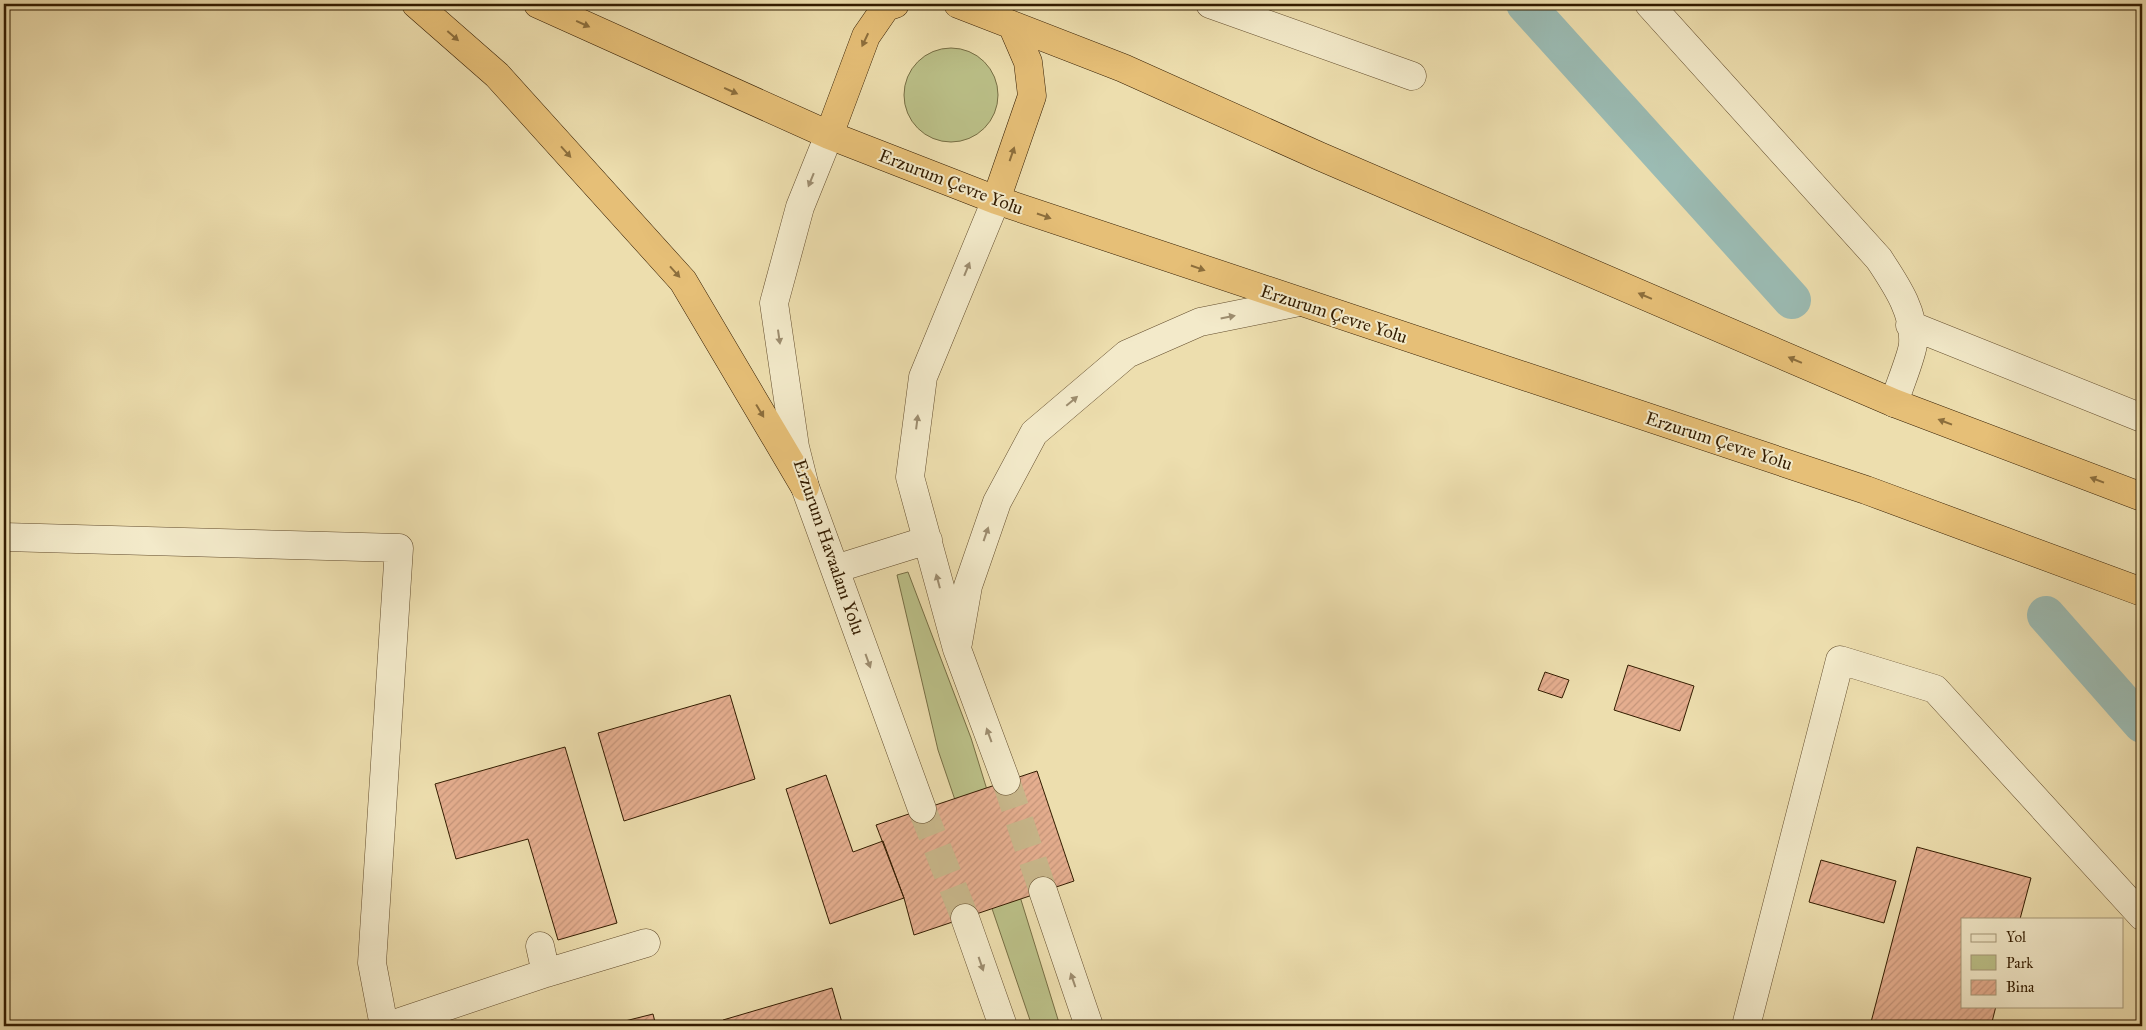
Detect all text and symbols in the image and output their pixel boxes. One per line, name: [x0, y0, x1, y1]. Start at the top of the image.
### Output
one-way arrow: [576, 20, 590, 28]
one-way arrow: [446, 30, 458, 42]
one-way arrow: [861, 33, 869, 47]
one-way arrow: [724, 87, 738, 95]
street label: Erzurum Çevre Yolu: [876, 144, 1027, 220]
one-way arrow: [560, 145, 572, 157]
one-way arrow: [1008, 146, 1016, 161]
one-way arrow: [806, 173, 814, 187]
one-way arrow: [1037, 213, 1052, 221]
one-way arrow: [964, 262, 972, 276]
one-way arrow: [1190, 265, 1205, 272]
one-way arrow: [669, 266, 681, 278]
street label: Erzurum Çevre Yolu: [1258, 280, 1411, 348]
one-way arrow: [1638, 292, 1652, 300]
one-way arrow: [1220, 312, 1236, 320]
one-way arrow: [775, 329, 783, 345]
one-way arrow: [1787, 356, 1802, 364]
one-way arrow: [1066, 395, 1079, 406]
one-way arrow: [755, 404, 764, 417]
street label: Erzurum Çevre Yolu: [1643, 407, 1796, 475]
one-way arrow: [914, 414, 922, 430]
one-way arrow: [1937, 418, 1952, 426]
street label: Erzurum Havaalanı Yolu: [789, 456, 870, 638]
one-way arrow: [2089, 476, 2104, 483]
one-way arrow: [983, 527, 990, 542]
one-way arrow: [934, 573, 942, 588]
one-way arrow: [865, 653, 872, 668]
one-way arrow: [985, 727, 993, 742]
legend: [1961, 918, 2124, 1008]
text: Yol: [2006, 928, 2027, 946]
text: Park: [2006, 954, 2033, 972]
one-way arrow: [977, 957, 985, 972]
one-way arrow: [1069, 972, 1077, 987]
text: Bina: [2006, 978, 2035, 996]

